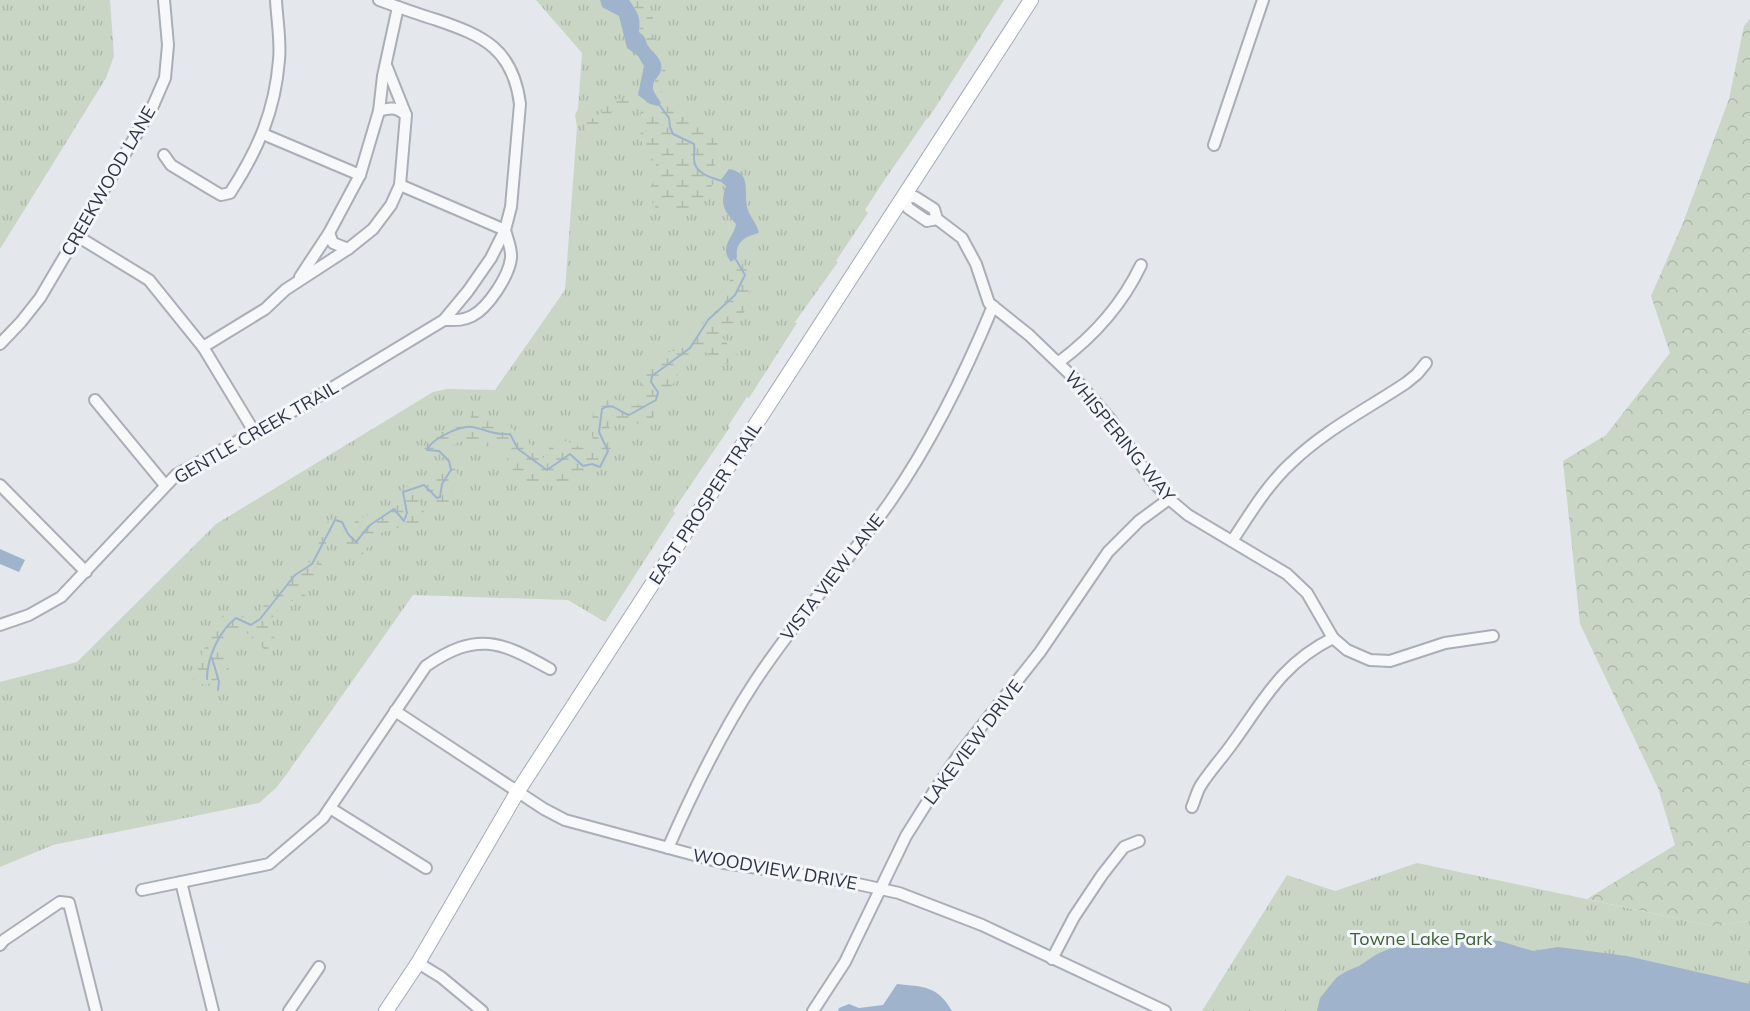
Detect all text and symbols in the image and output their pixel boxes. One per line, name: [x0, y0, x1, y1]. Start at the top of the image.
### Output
street label: CREEKWOOD LANE: [56, 102, 160, 260]
street label: WHISPERING WAY: [1060, 366, 1181, 507]
street label: GENTLE CREEK TRAIL: [170, 375, 342, 488]
street label: EAST PROSPER TRAIL: [644, 417, 766, 589]
street label: VISTA VIEW LANE: [775, 509, 889, 645]
street label: LAKEVIEW DRIVE: [918, 675, 1028, 809]
street label: WOODVIEW DRIVE: [691, 843, 859, 895]
park label: Towne Lake Park: [1350, 927, 1493, 950]

